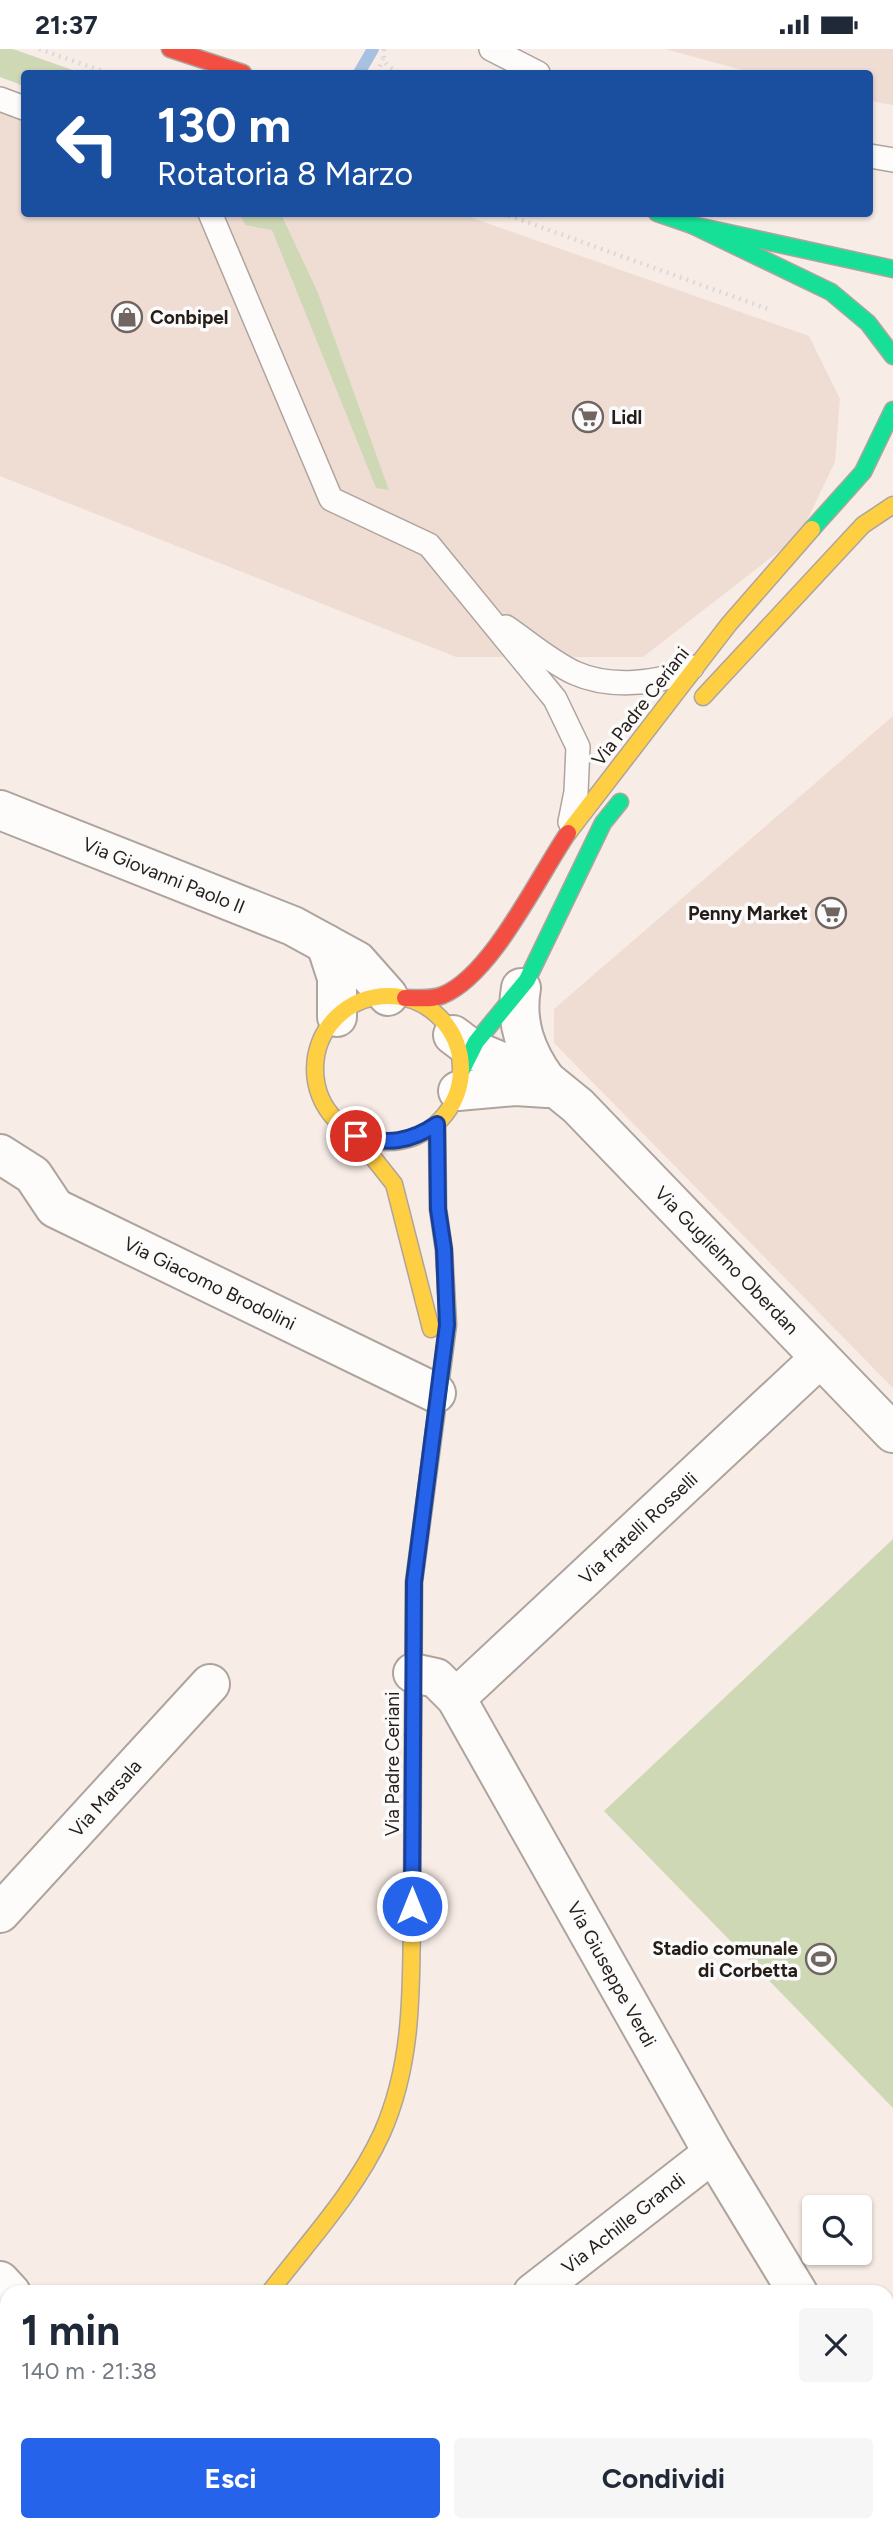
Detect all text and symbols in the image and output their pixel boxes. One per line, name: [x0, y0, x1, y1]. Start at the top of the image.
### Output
text: 21:37: [35, 9, 98, 41]
text: 130 m: [157, 95, 291, 154]
icon: left: [42, 98, 133, 189]
text: Rotatoria 8 Marzo: [157, 155, 413, 193]
shop icon: Conbipel: [110, 300, 144, 334]
place label: Conbipel: [150, 306, 229, 329]
supermarket icon: Lidl: [571, 400, 605, 434]
place label: Lidl: [611, 406, 642, 429]
street label: Via Padre Ceriani: [587, 642, 694, 770]
street label: Via Giovanni Paolo II: [79, 832, 248, 919]
supermarket icon: Penny Market: [814, 896, 848, 930]
place label: Penny Market: [688, 902, 808, 925]
pin: [326, 1106, 386, 1166]
icon: arrive: [337, 1117, 375, 1155]
street label: Via Guglielmo Oberdan: [650, 1181, 803, 1339]
street label: Via Giacomo Brodolini: [120, 1232, 300, 1335]
street label: Via fratelli Rosselli: [574, 1468, 702, 1589]
street label: Via Padre Ceriani: [381, 1692, 404, 1836]
street label: Via Marsala: [65, 1755, 146, 1842]
position arrow: [375, 1869, 449, 1943]
street label: Via Giuseppe Verdi: [562, 1897, 661, 2051]
place label: Stadio comunale di Corbetta: [652, 1937, 798, 1982]
sports icon: Stadio comunale di Corbetta: [804, 1942, 838, 1976]
street label: Via Achille Grandi: [557, 2168, 690, 2279]
map controls: [802, 2195, 872, 2265]
button: search: [802, 2195, 872, 2265]
text: 1 min: [21, 2305, 120, 2356]
button: close: [799, 2308, 873, 2382]
text: 140 m · 21:38: [21, 2357, 157, 2385]
button: Esci: [21, 2438, 440, 2518]
button: Condividi: [454, 2438, 873, 2518]

